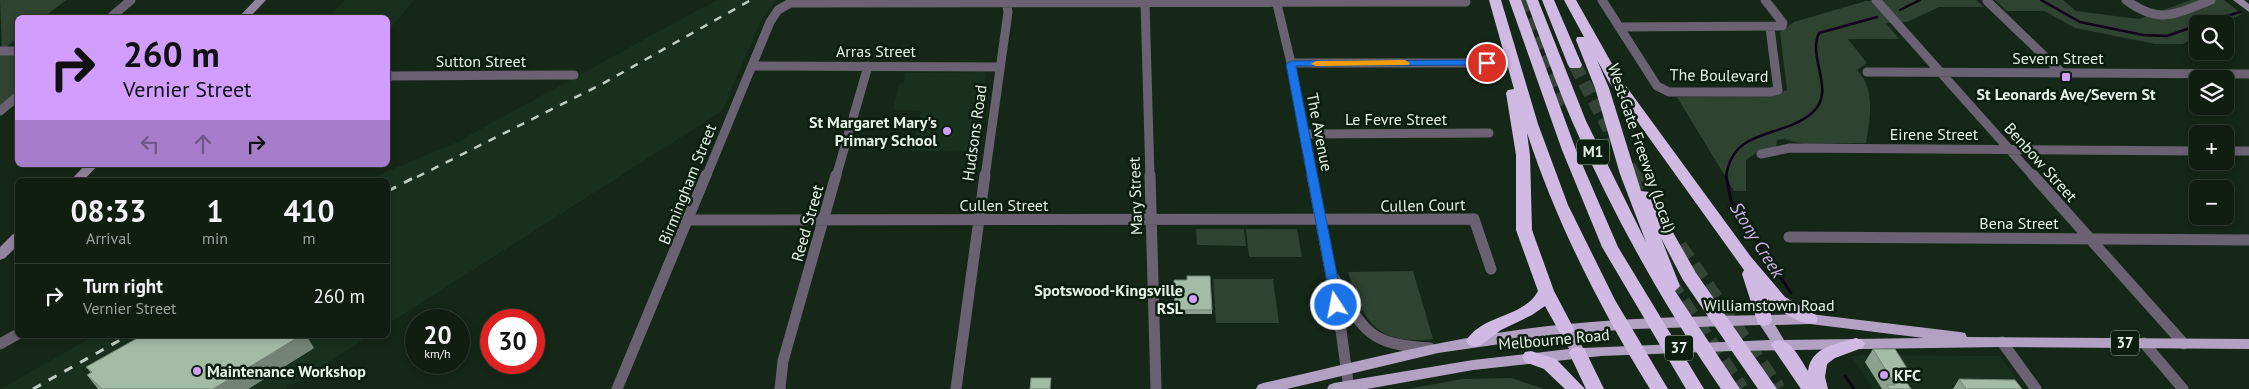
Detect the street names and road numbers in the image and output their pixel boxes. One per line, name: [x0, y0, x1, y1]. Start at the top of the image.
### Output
street label: Arras Street: [836, 41, 917, 61]
street label: Severn Street: [2012, 48, 2104, 68]
street label: Sutton Street: [436, 51, 527, 71]
street label: West Gate Freeway (Local): [1604, 61, 1680, 235]
street label: The Boulevard: [1669, 64, 1769, 86]
street label: Hudsons Road: [957, 84, 991, 182]
street label: The Avenue: [1303, 91, 1337, 173]
street label: Le Fevre Street: [1345, 109, 1448, 129]
street label: Benbow Street: [2000, 118, 2082, 206]
street label: Birmingham Street: [654, 120, 721, 247]
street label: Eirene Street: [1890, 124, 1979, 144]
road number: M1: [1577, 140, 1609, 164]
street label: Mary Street: [1124, 156, 1146, 235]
street label: Reed Street: [787, 182, 828, 264]
street label: Cullen Court: [1380, 194, 1466, 216]
street label: Cullen Street: [960, 195, 1049, 215]
street label: Bena Street: [1979, 213, 2059, 233]
street label: Williamstown Road: [1703, 295, 1835, 315]
street label: Melbourne Road: [1497, 324, 1611, 354]
road number: 37: [2111, 330, 2139, 356]
road number: 37: [1665, 336, 1693, 360]

